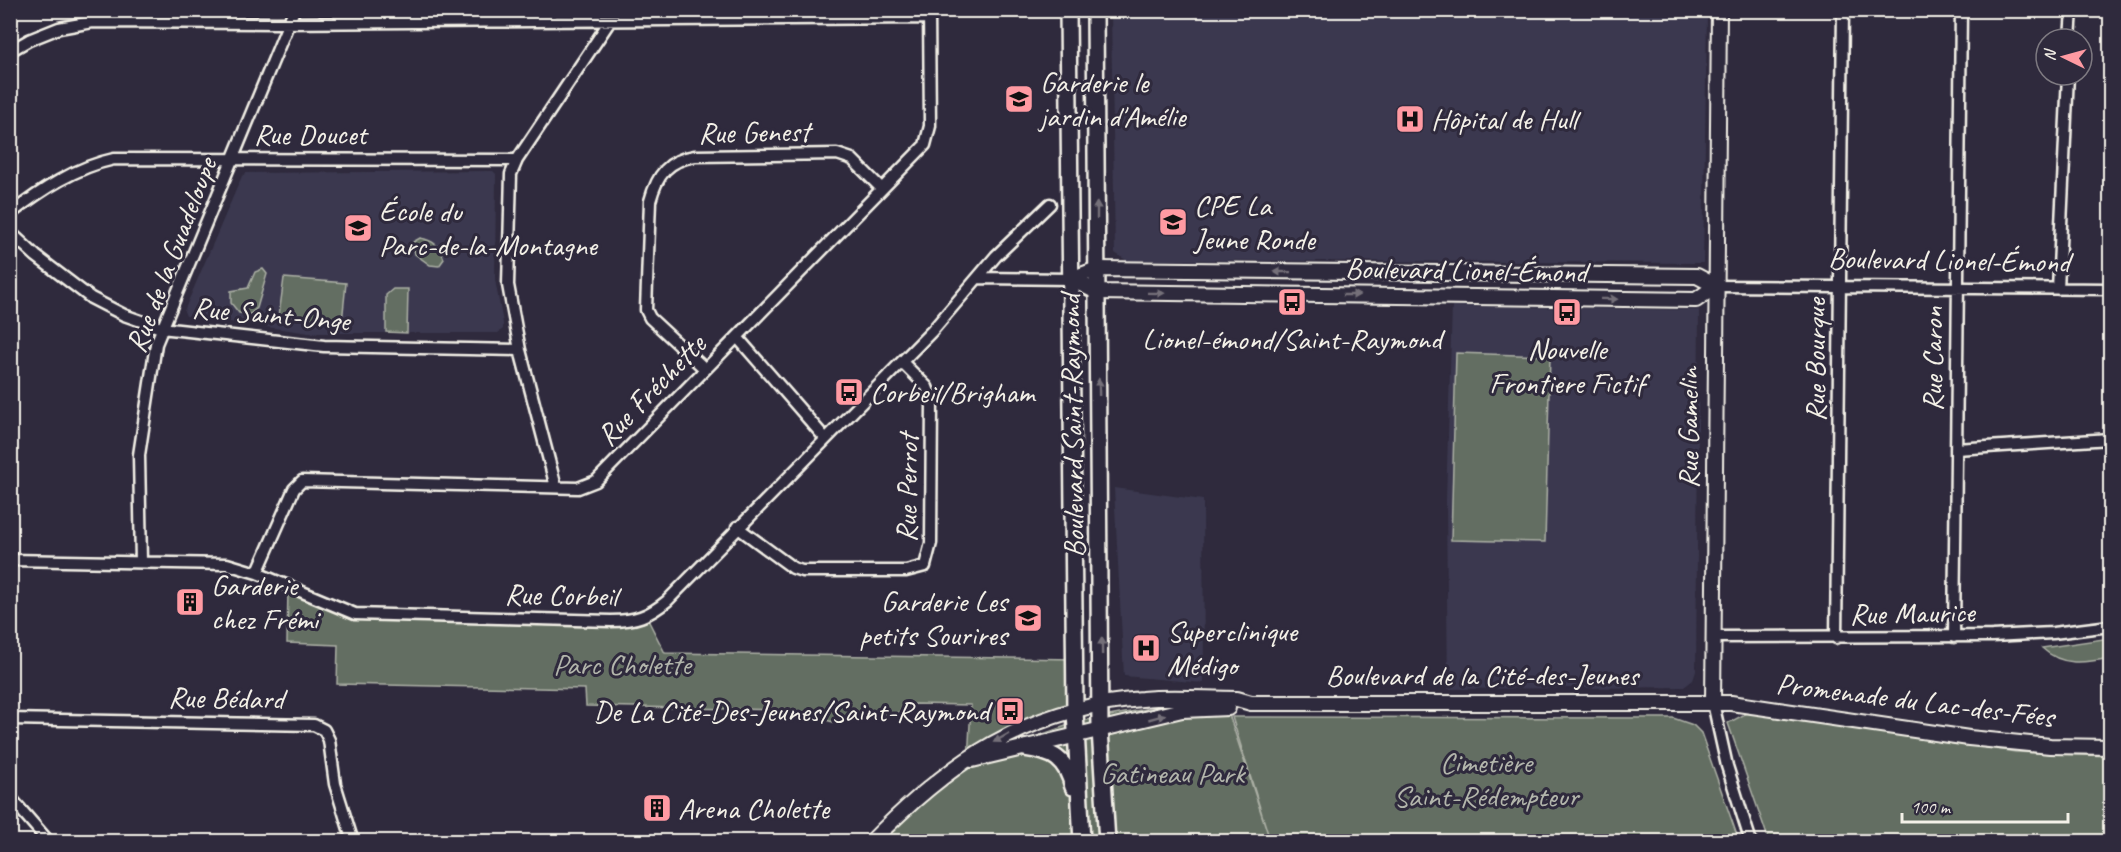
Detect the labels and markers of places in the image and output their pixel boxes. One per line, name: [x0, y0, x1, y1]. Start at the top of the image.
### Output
place label: Garderie le jardin d'Amélie: [1037, 63, 1188, 135]
school or university icon: Garderie le jardin d'Amélie: [1003, 83, 1035, 115]
place label: Hôpital de Hull: [1431, 100, 1582, 138]
hospital icon: Hôpital de Hull: [1394, 103, 1426, 135]
place label: CPE La Jeune Ronde: [1192, 186, 1317, 258]
place label: École du Parc-de-la-Montagne: [379, 192, 599, 264]
school or university icon: CPE La Jeune Ronde: [1157, 206, 1189, 238]
school or university icon: École du Parc-de-la-Montagne: [342, 212, 374, 244]
bus stop icon: Lionel-émond/Saint-Raymond: [1276, 286, 1308, 318]
bus stop icon: Nouvelle Frontiere Fictif: [1551, 296, 1583, 328]
place label: Lionel-émond/Saint-Raymond: [1142, 320, 1446, 358]
place label: Nouvelle Frontiere Fictif: [1489, 330, 1651, 402]
place label: Corbeil/Brigham: [870, 373, 1036, 411]
bus stop icon: Corbeil/Brigham: [833, 376, 865, 408]
place label: Garderie chez Frémi: [211, 566, 321, 638]
place label: Garderie Les petits Sourires: [859, 582, 1010, 654]
building icon: Garderie chez Frémi: [174, 586, 206, 618]
school or university icon: Garderie Les petits Sourires: [1012, 602, 1044, 634]
place label: Superclinique Médigo: [1167, 612, 1299, 684]
hospital icon: Superclinique Médigo: [1130, 632, 1162, 664]
place label: De La Cité-Des-Jeunes/Saint-Raymond: [593, 692, 993, 730]
bus stop icon: De La Cité-Des-Jeunes/Saint-Raymond: [994, 695, 1026, 727]
place label: Arena Cholette: [678, 789, 831, 827]
building icon: Arena Cholette: [641, 792, 673, 824]

